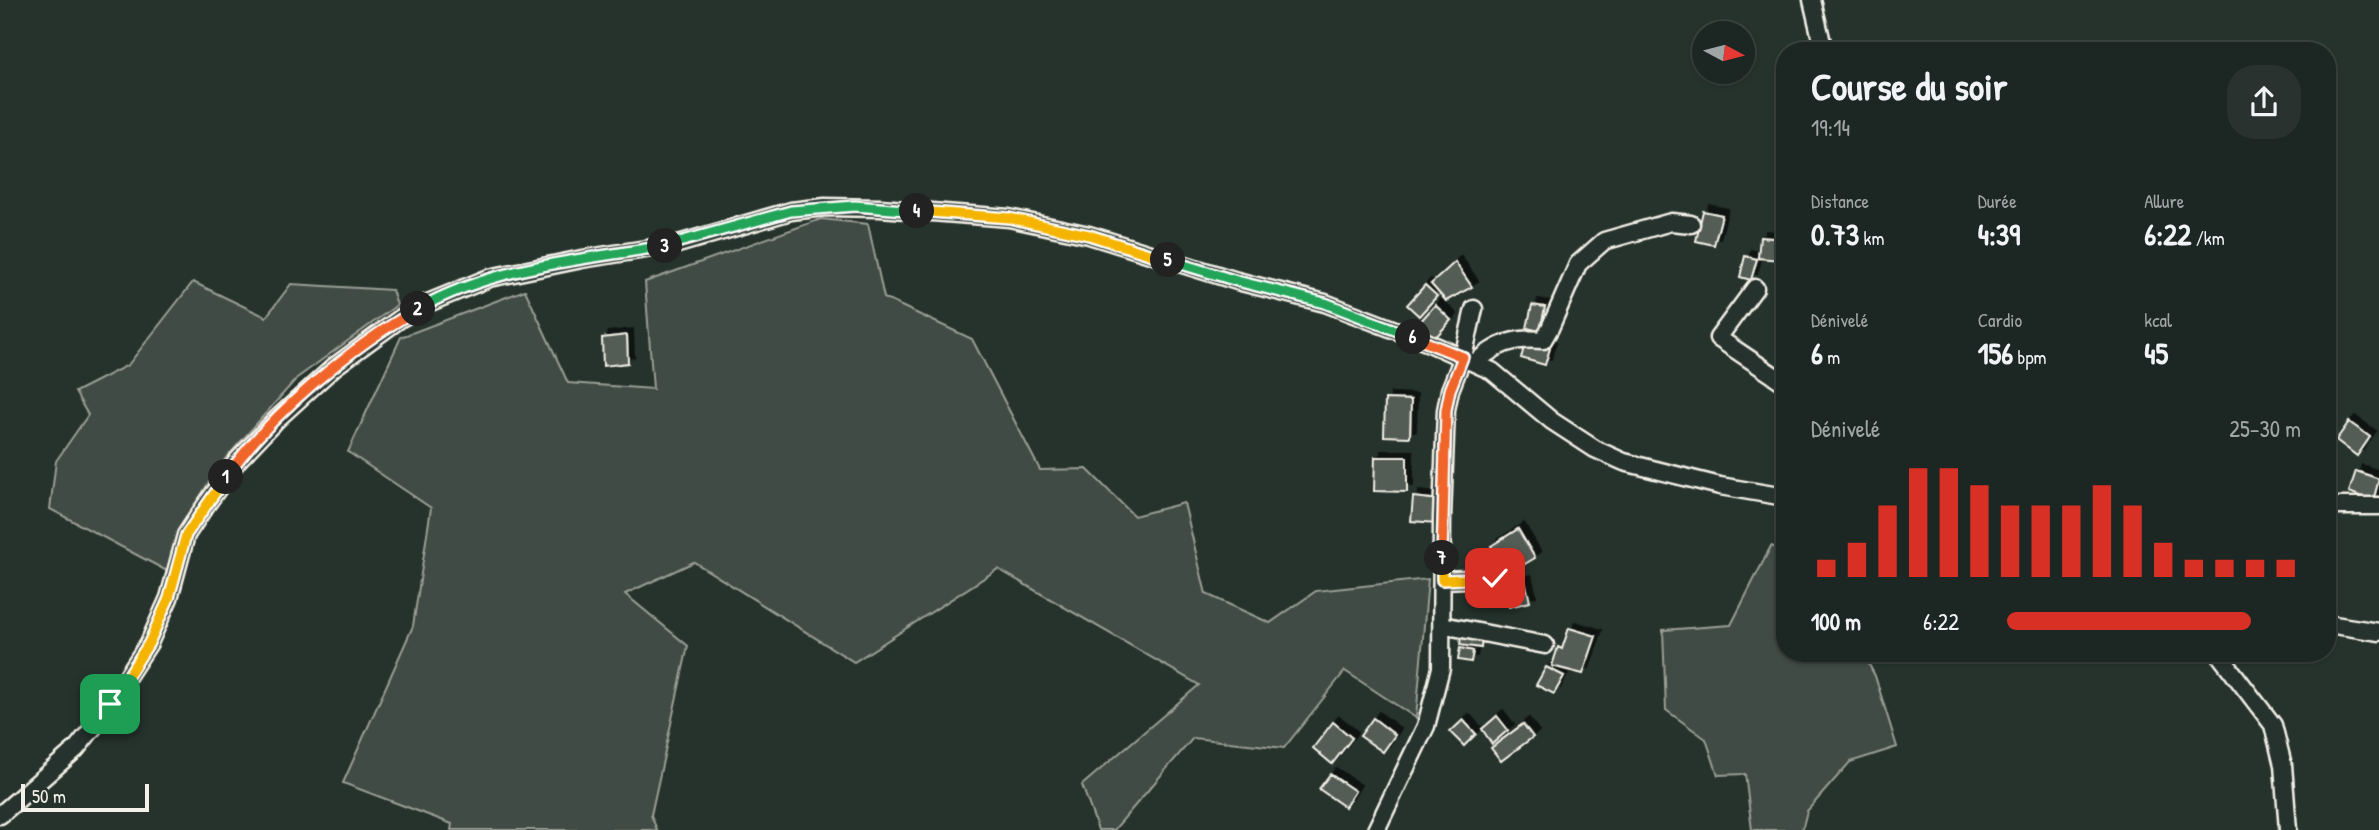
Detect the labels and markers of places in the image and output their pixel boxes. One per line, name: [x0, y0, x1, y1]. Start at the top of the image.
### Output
pin: 4: [900, 194, 934, 228]
pin: 3: [648, 229, 682, 264]
pin: 5: [1150, 243, 1186, 278]
pin: 2: [400, 292, 436, 326]
pin: 6: [1396, 320, 1430, 354]
pin: 1: [208, 460, 244, 494]
pin: 7: [1424, 540, 1460, 576]
pin: [1465, 548, 1525, 608]
pin: [80, 674, 140, 734]

